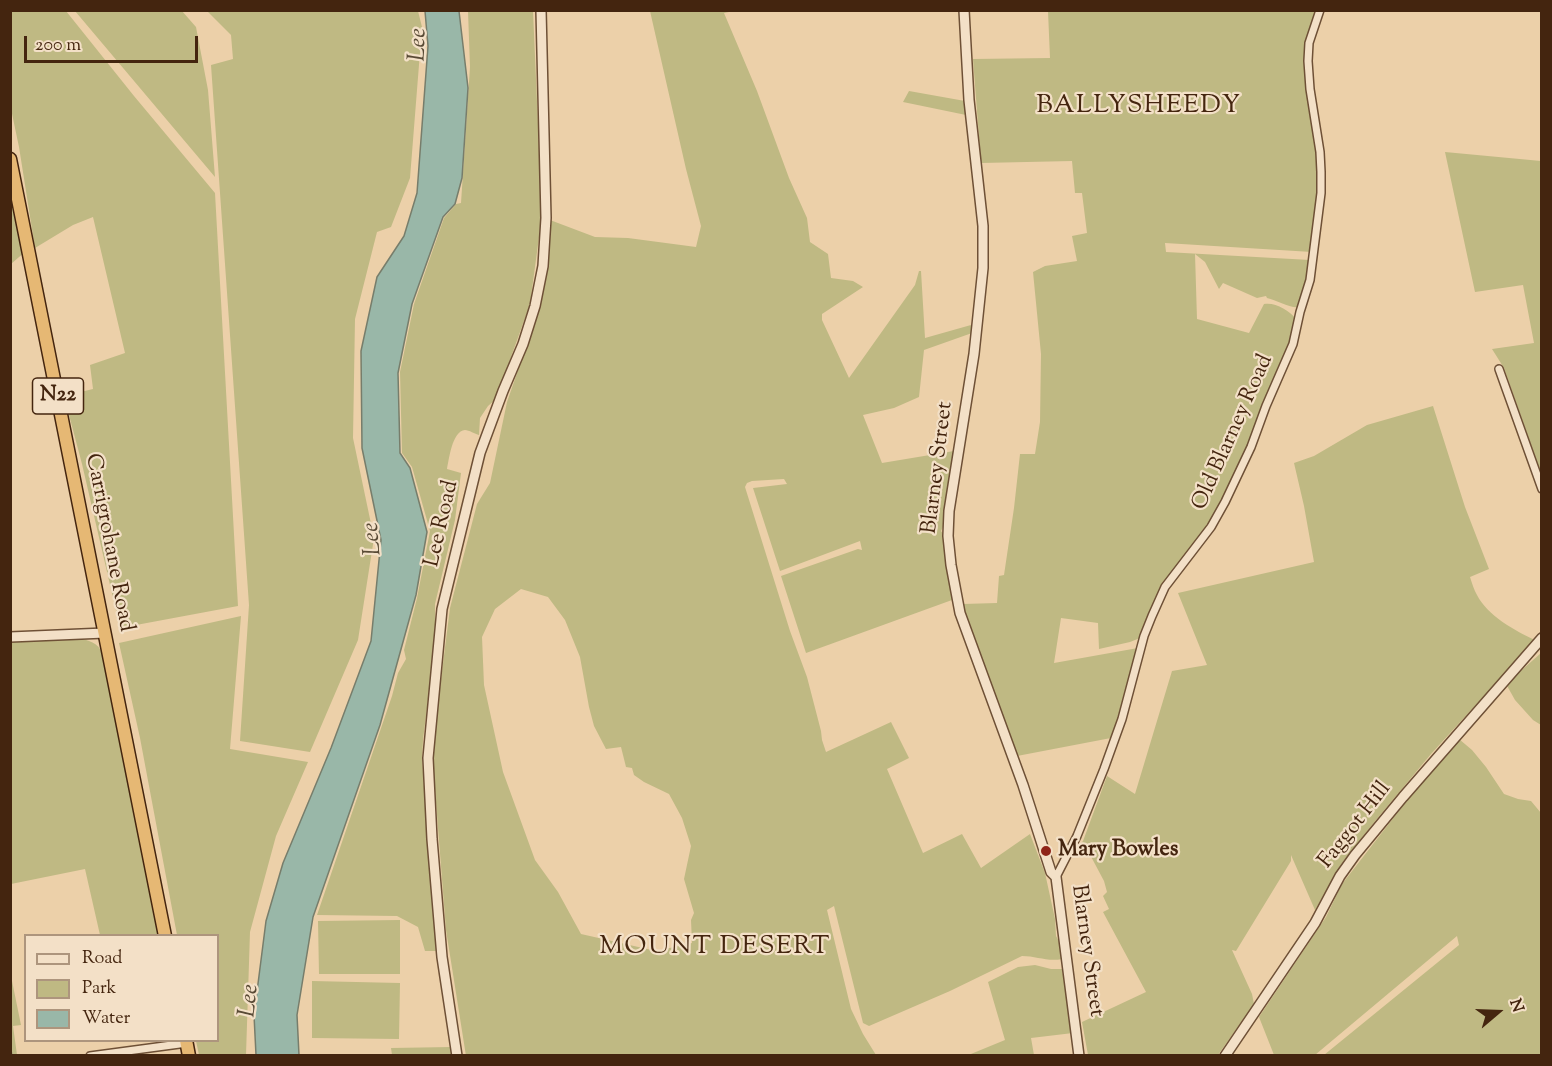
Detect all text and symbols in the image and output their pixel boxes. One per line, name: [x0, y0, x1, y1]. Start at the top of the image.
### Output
scale bar: [27, 24, 201, 62]
water label: Lee: [405, 28, 435, 62]
text: 200 m: [35, 33, 81, 59]
district label: BALLYSHEEDY: [1036, 92, 1242, 124]
street label: Old Blarney Road: [1188, 351, 1280, 515]
road number: N22: [32, 378, 84, 414]
street label: Blarney Street: [918, 400, 960, 536]
street label: Carrigrohane Road: [78, 452, 138, 634]
street label: Lee Road: [420, 478, 466, 570]
water label: Lee: [358, 521, 390, 557]
street label: Faggot Hill: [1314, 777, 1398, 875]
place label: Mary Bowles: [1058, 838, 1178, 864]
marker: Mary Bowles: [1039, 844, 1053, 858]
street label: Blarney Street: [1064, 883, 1108, 1019]
district label: MOUNT DESERT: [599, 933, 831, 965]
legend: [24, 934, 219, 1042]
text: Road: [82, 946, 122, 972]
text: Park: [82, 976, 116, 1002]
north arrow: [1468, 982, 1528, 1042]
water label: Lee: [235, 983, 267, 1019]
text: N: [1503, 996, 1528, 1016]
text: Water: [82, 1006, 130, 1032]

